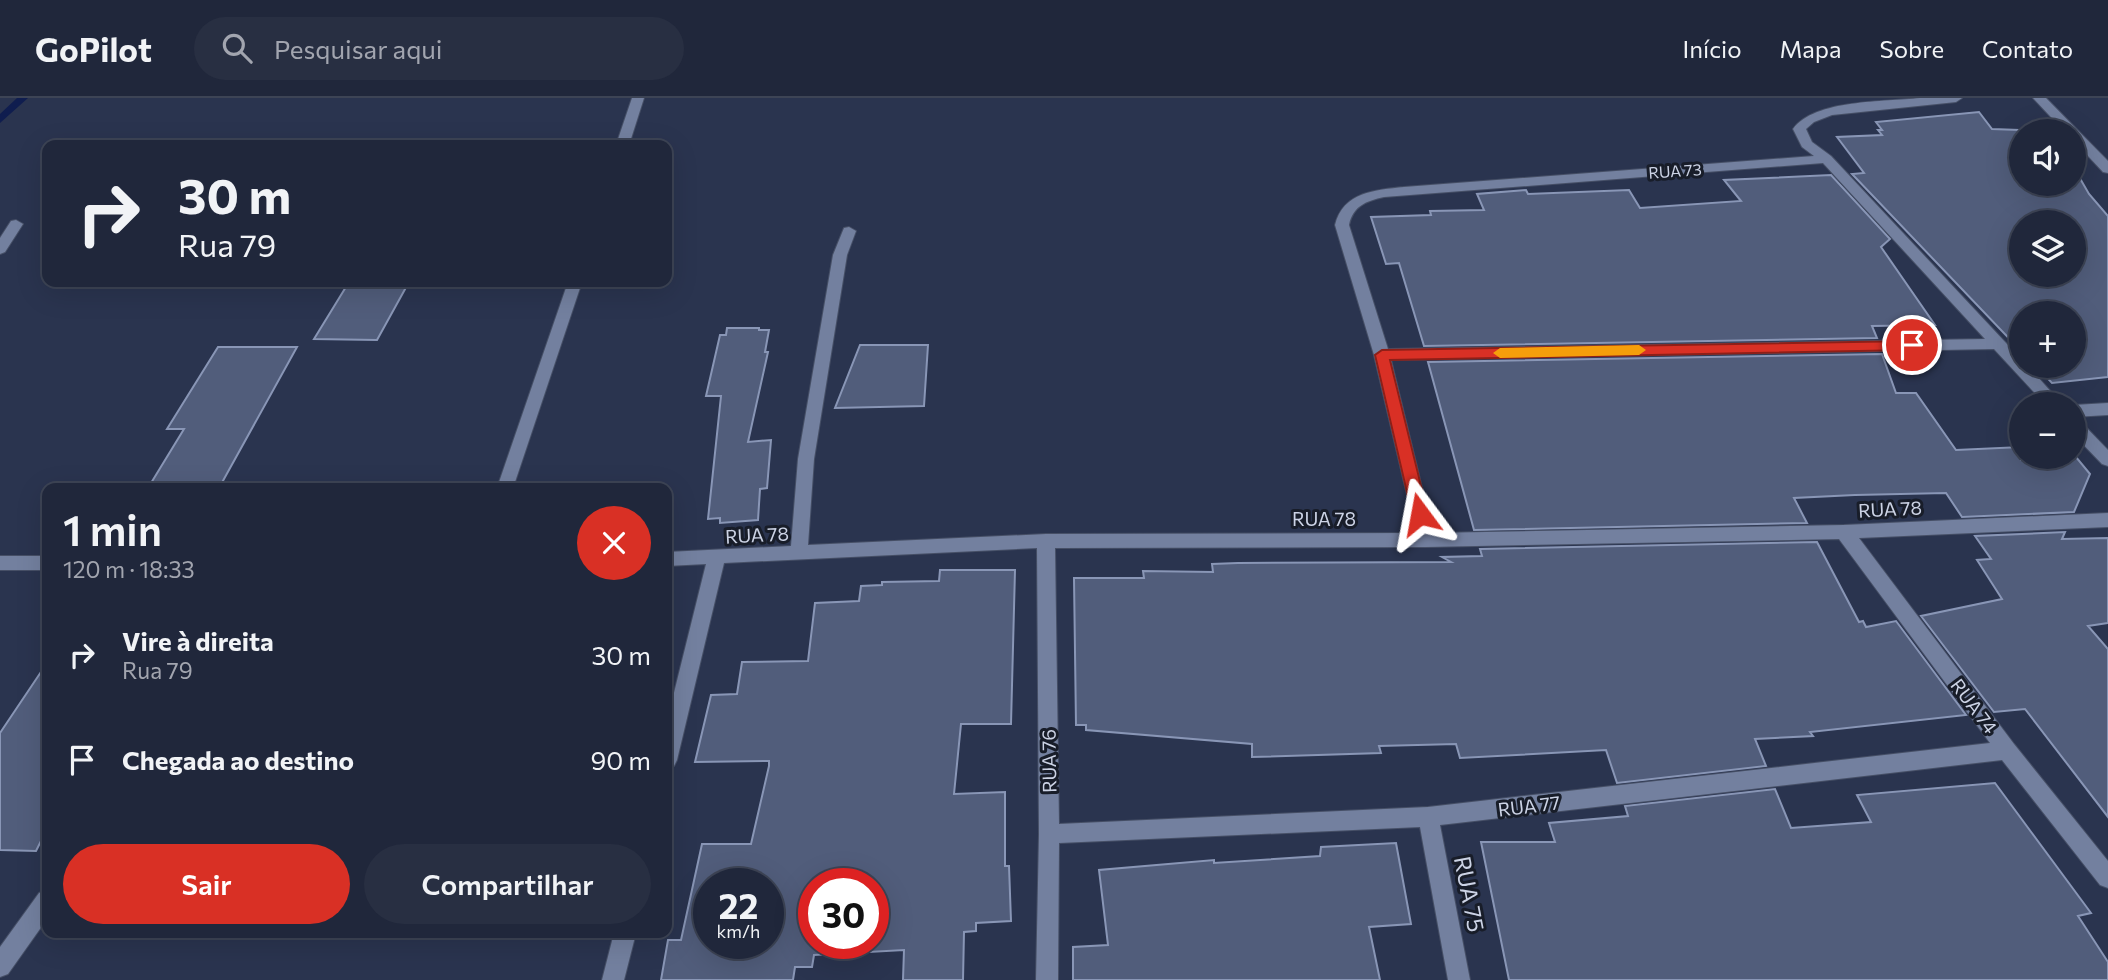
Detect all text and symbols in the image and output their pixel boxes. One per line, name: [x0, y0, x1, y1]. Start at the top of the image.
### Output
search box: [194, 17, 684, 80]
text: GoPilot: [35, 28, 152, 69]
icon: search: [218, 29, 256, 67]
text: Pesquisar aqui: [274, 33, 443, 64]
text: Início: [1683, 34, 1742, 63]
text: Mapa: [1780, 34, 1842, 63]
text: Sobre: [1880, 34, 1944, 63]
text: Contato: [1982, 34, 2073, 63]
map controls: [2009, 119, 2086, 469]
button: sound: [2009, 119, 2086, 196]
street label: RUA 73: [1648, 159, 1702, 182]
text: 30 m: [178, 164, 291, 224]
icon: right: [63, 168, 154, 259]
button: layers: [2009, 210, 2086, 287]
text: Rua 79: [178, 224, 276, 264]
button: +: [2009, 301, 2086, 378]
pin: [1882, 315, 1942, 375]
icon: arrive: [1893, 326, 1931, 364]
button: −: [2009, 392, 2086, 469]
position arrow: [1383, 477, 1457, 551]
street label: RUA 78: [1857, 495, 1922, 522]
text: 1 min: [63, 503, 162, 555]
button: close: [577, 506, 651, 580]
street label: RUA 78: [1292, 507, 1356, 530]
street label: RUA 78: [724, 521, 789, 548]
text: 120 m · 18:33: [63, 555, 195, 583]
text: Vire à direita: [122, 625, 274, 656]
icon: right: [63, 636, 101, 674]
text: 30 m: [592, 639, 651, 670]
text: Rua 79: [122, 656, 193, 684]
street label: RUA 74: [1946, 674, 2002, 738]
street label: RUA 76: [1036, 729, 1061, 793]
icon: arrive: [63, 741, 101, 779]
text: Chegada ao destino: [122, 744, 354, 775]
text: 90 m: [591, 744, 651, 775]
street label: RUA 77: [1497, 790, 1561, 821]
button: Sair: [63, 844, 350, 924]
button: Compartilhar: [364, 844, 651, 924]
street label: RUA 75: [1449, 854, 1491, 934]
speed limit sign: 30: [798, 868, 889, 959]
text: 22: [719, 883, 758, 926]
text: km/h: [717, 920, 760, 942]

